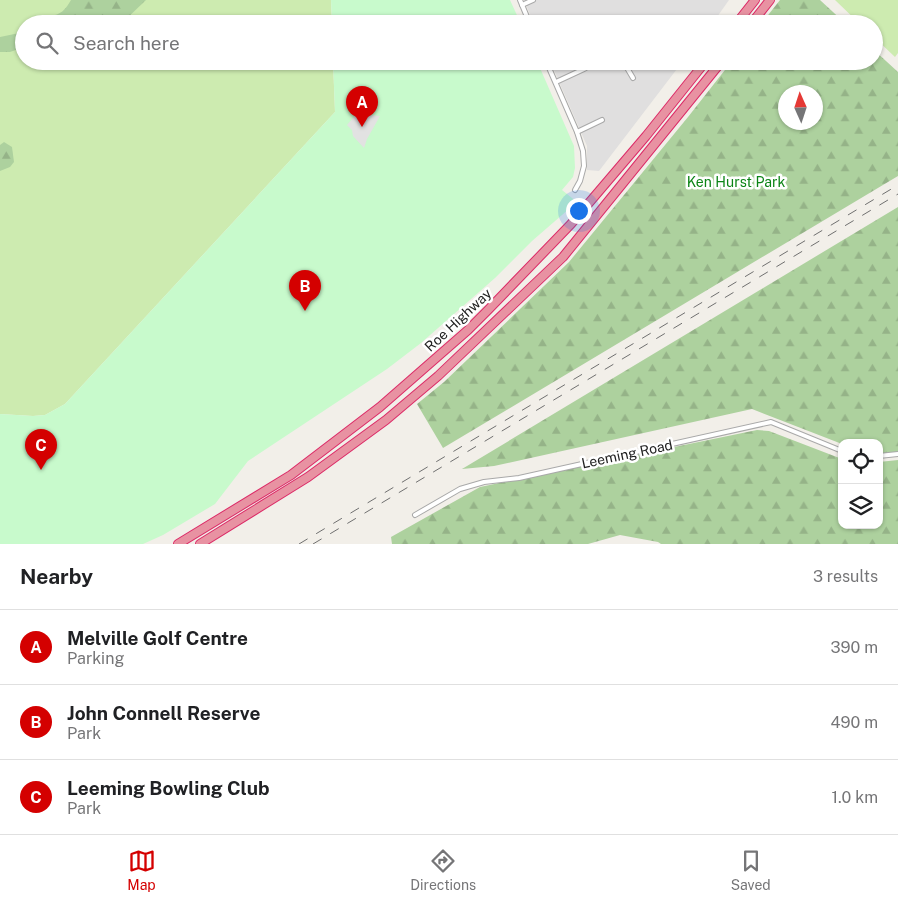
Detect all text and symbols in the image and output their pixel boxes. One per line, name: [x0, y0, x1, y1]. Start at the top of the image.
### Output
search box: [15, 15, 883, 70]
icon: search: [33, 29, 61, 57]
text: Search here: [73, 32, 180, 54]
north arrow: [778, 85, 823, 130]
pin: A: [346, 86, 378, 127]
park label: Ken Hurst Park: [687, 174, 785, 190]
your location: [566, 198, 592, 224]
pin: B: [289, 270, 321, 311]
street label: Roe Highway: [422, 285, 495, 355]
pin: C: [25, 429, 57, 470]
street label: Leeming Road: [580, 437, 674, 471]
map controls: [838, 439, 883, 529]
button: locate: [838, 439, 883, 484]
button: layers: [838, 484, 883, 529]
text: Nearby: [20, 564, 93, 589]
text: 3 results: [813, 567, 878, 586]
text: Melville Golf Centre: [67, 627, 248, 649]
text: A: [30, 638, 42, 657]
text: 390 m: [831, 638, 878, 657]
text: Parking: [67, 649, 124, 668]
text: John Connell Reserve: [67, 702, 260, 724]
text: B: [31, 713, 41, 732]
text: 490 m: [831, 713, 878, 732]
text: Park: [67, 724, 101, 743]
text: Leeming Bowling Club: [67, 777, 270, 799]
text: C: [30, 788, 42, 807]
text: 1.0 km: [831, 788, 878, 807]
text: Park: [67, 799, 101, 818]
tab: Map: [127, 847, 156, 893]
tab: Directions: [410, 847, 476, 893]
tab: Saved: [731, 847, 771, 893]

